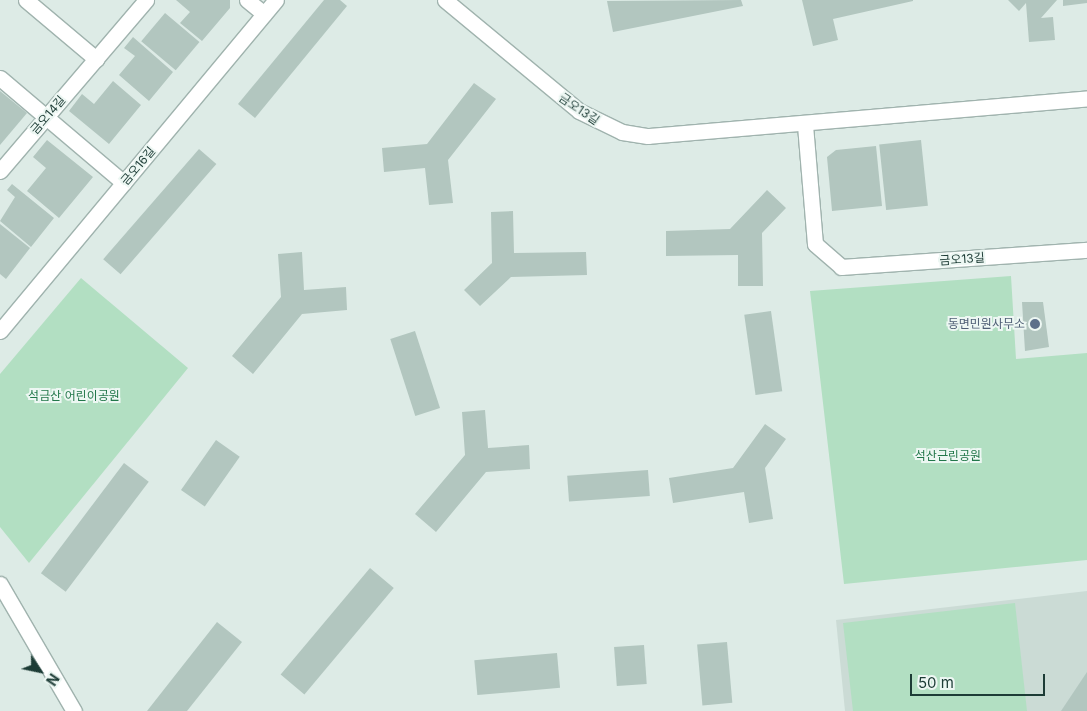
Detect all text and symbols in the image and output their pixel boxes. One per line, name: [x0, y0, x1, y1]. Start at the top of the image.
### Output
street label: 금오13길: [556, 90, 602, 128]
street label: 금오14길: [28, 93, 68, 137]
street label: 금오16길: [118, 144, 158, 188]
street label: 금오13길: [939, 250, 985, 268]
place label: 동면민원사무소: [948, 317, 1025, 331]
marker: 동면민원사무소: [1029, 318, 1041, 330]
park label: 석금산 어린이공원: [28, 389, 120, 403]
park label: 석산근린공원: [915, 449, 981, 463]
north arrow: [15, 646, 65, 696]
scale bar: [912, 664, 1047, 696]
text: N: [43, 670, 63, 689]
text: 50 m: [918, 673, 954, 692]

